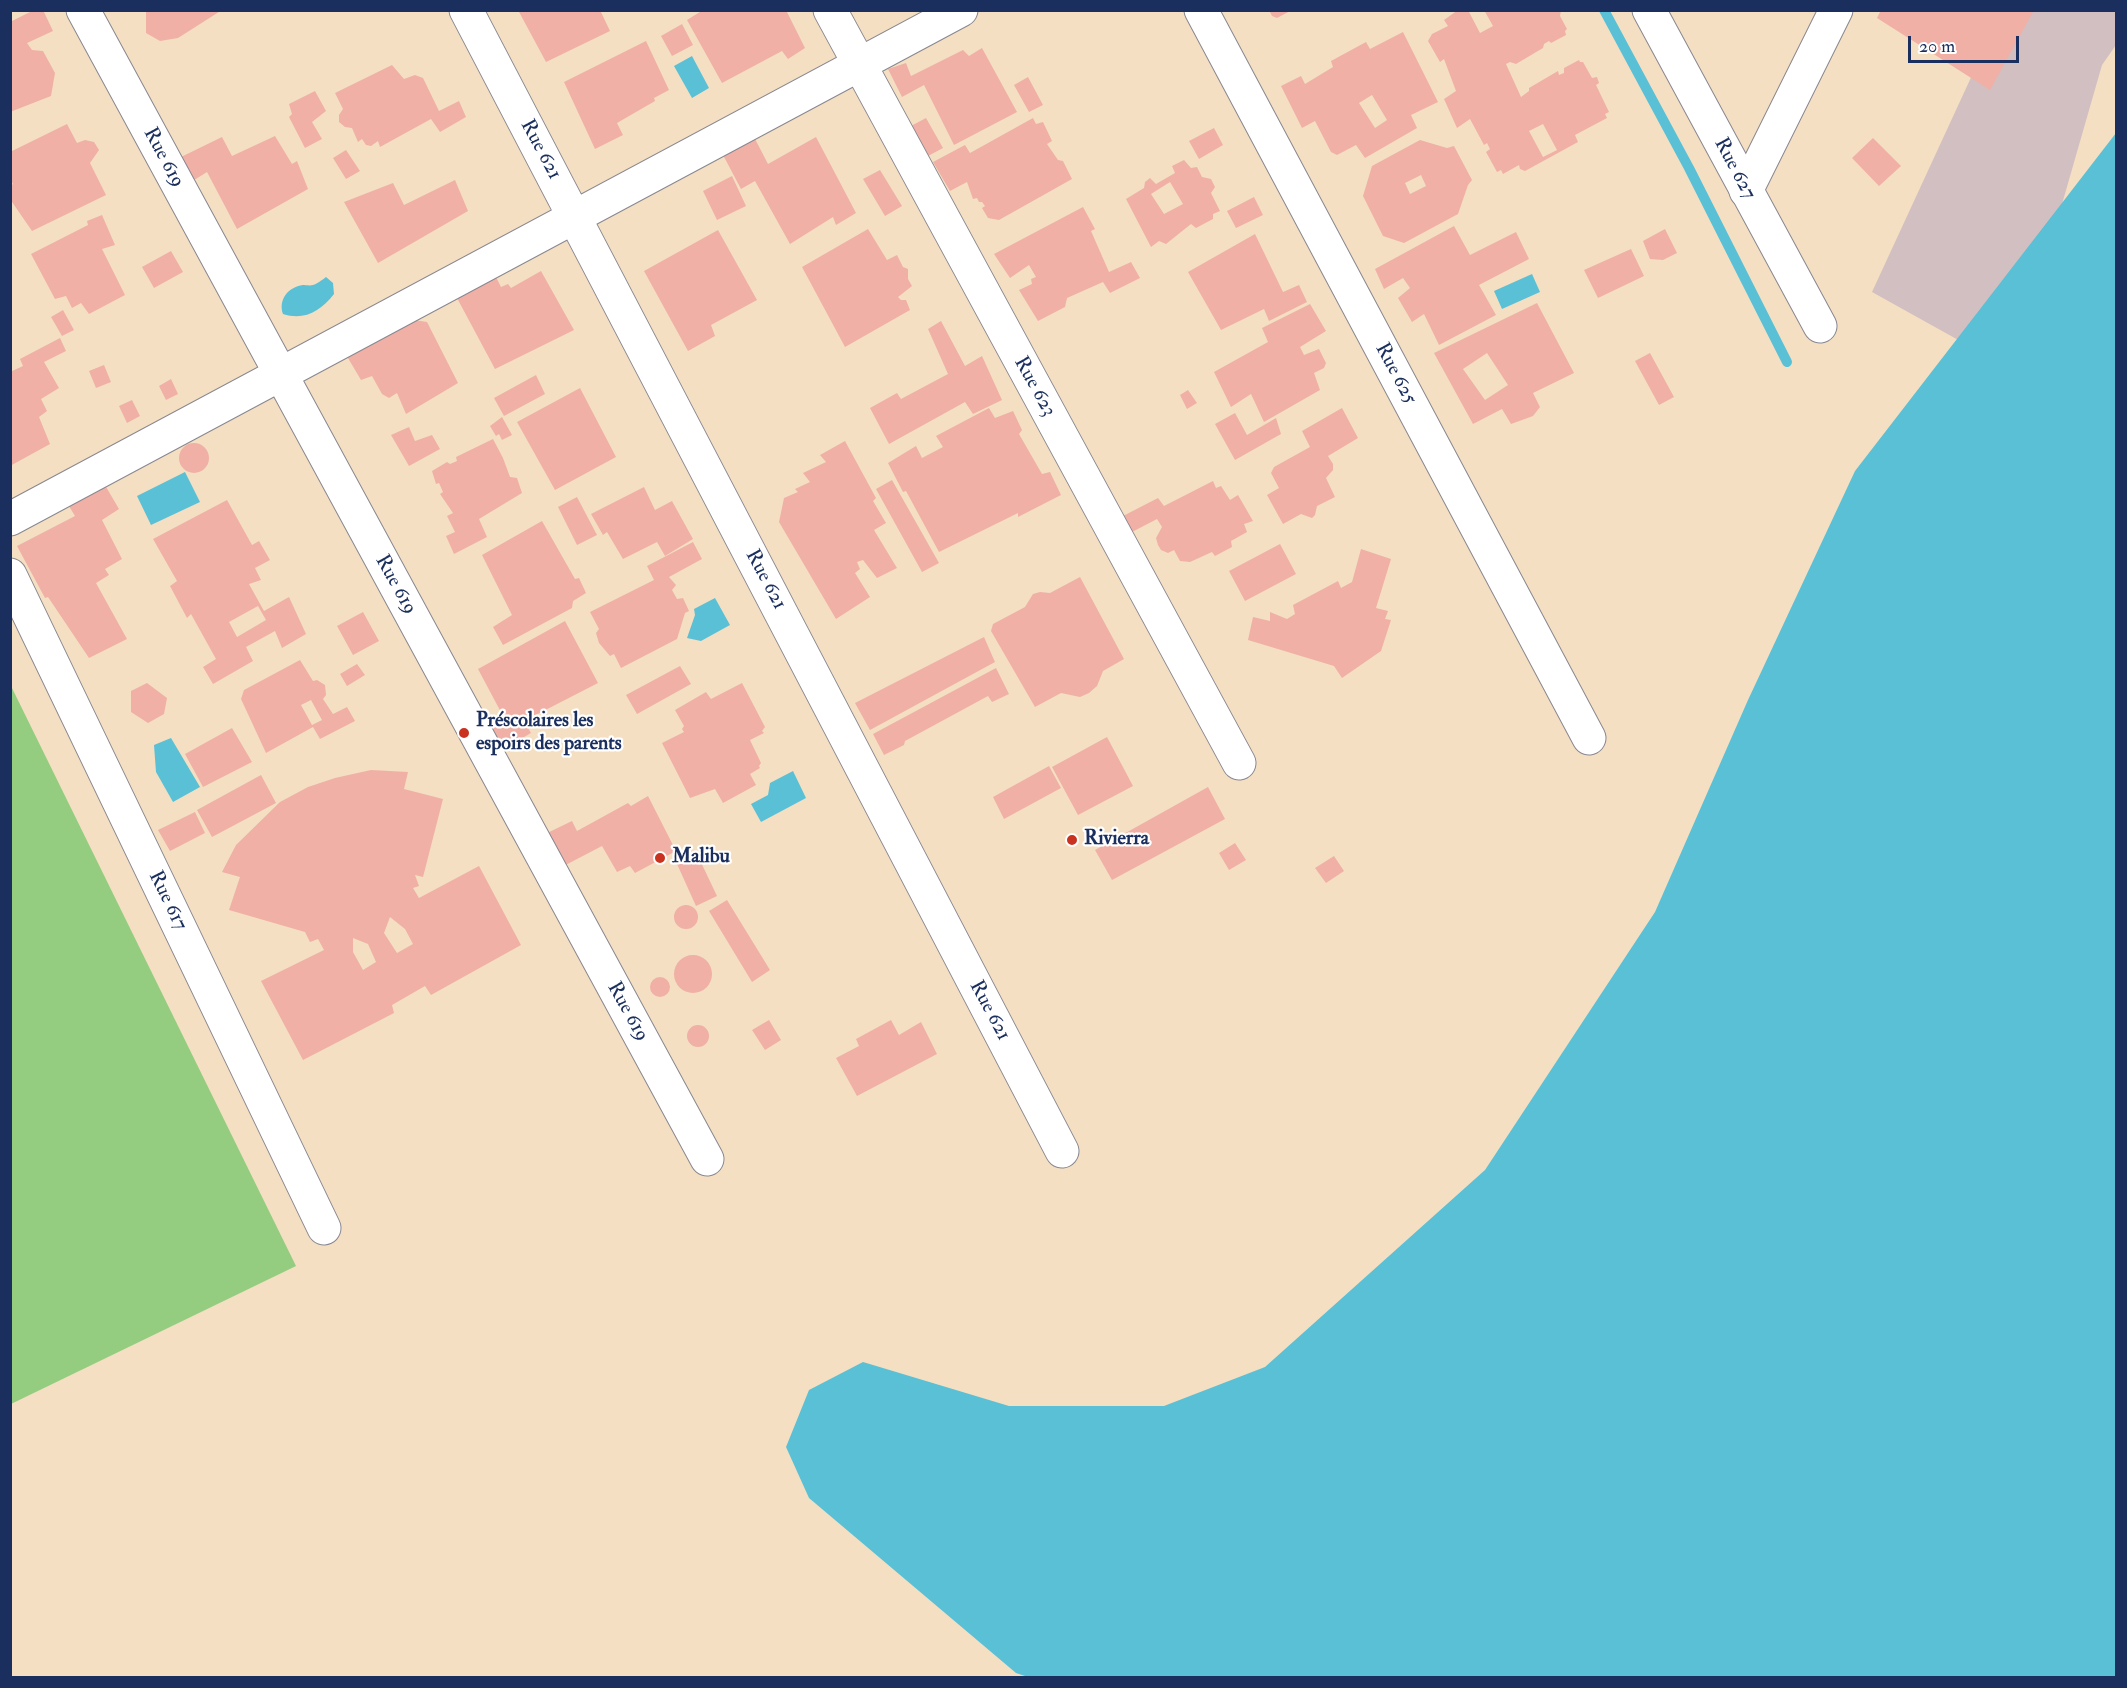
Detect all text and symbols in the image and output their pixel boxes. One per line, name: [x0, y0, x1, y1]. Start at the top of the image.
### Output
scale bar: [1911, 24, 2022, 62]
text: 20 m: [1919, 35, 1955, 58]
street label: Rue 621: [514, 116, 566, 184]
street label: Rue 619: [137, 124, 189, 192]
street label: Rue 627: [1708, 134, 1760, 204]
street label: Rue 625: [1369, 339, 1421, 409]
street label: Rue 623: [1008, 353, 1060, 421]
street label: Rue 621: [739, 546, 791, 614]
street label: Rue 619: [369, 551, 421, 619]
place label: Préscolaires les espoirs des parents: [476, 710, 622, 757]
marker: Préscolaires les espoirs des parents: [457, 726, 471, 740]
place label: Rivierra: [1084, 828, 1149, 852]
marker: Rivierra: [1065, 833, 1079, 847]
place label: Malibu: [672, 846, 730, 870]
marker: Malibu: [653, 851, 667, 865]
street label: Rue 617: [142, 867, 192, 935]
street label: Rue 621: [963, 977, 1015, 1045]
street label: Rue 619: [601, 978, 653, 1046]

